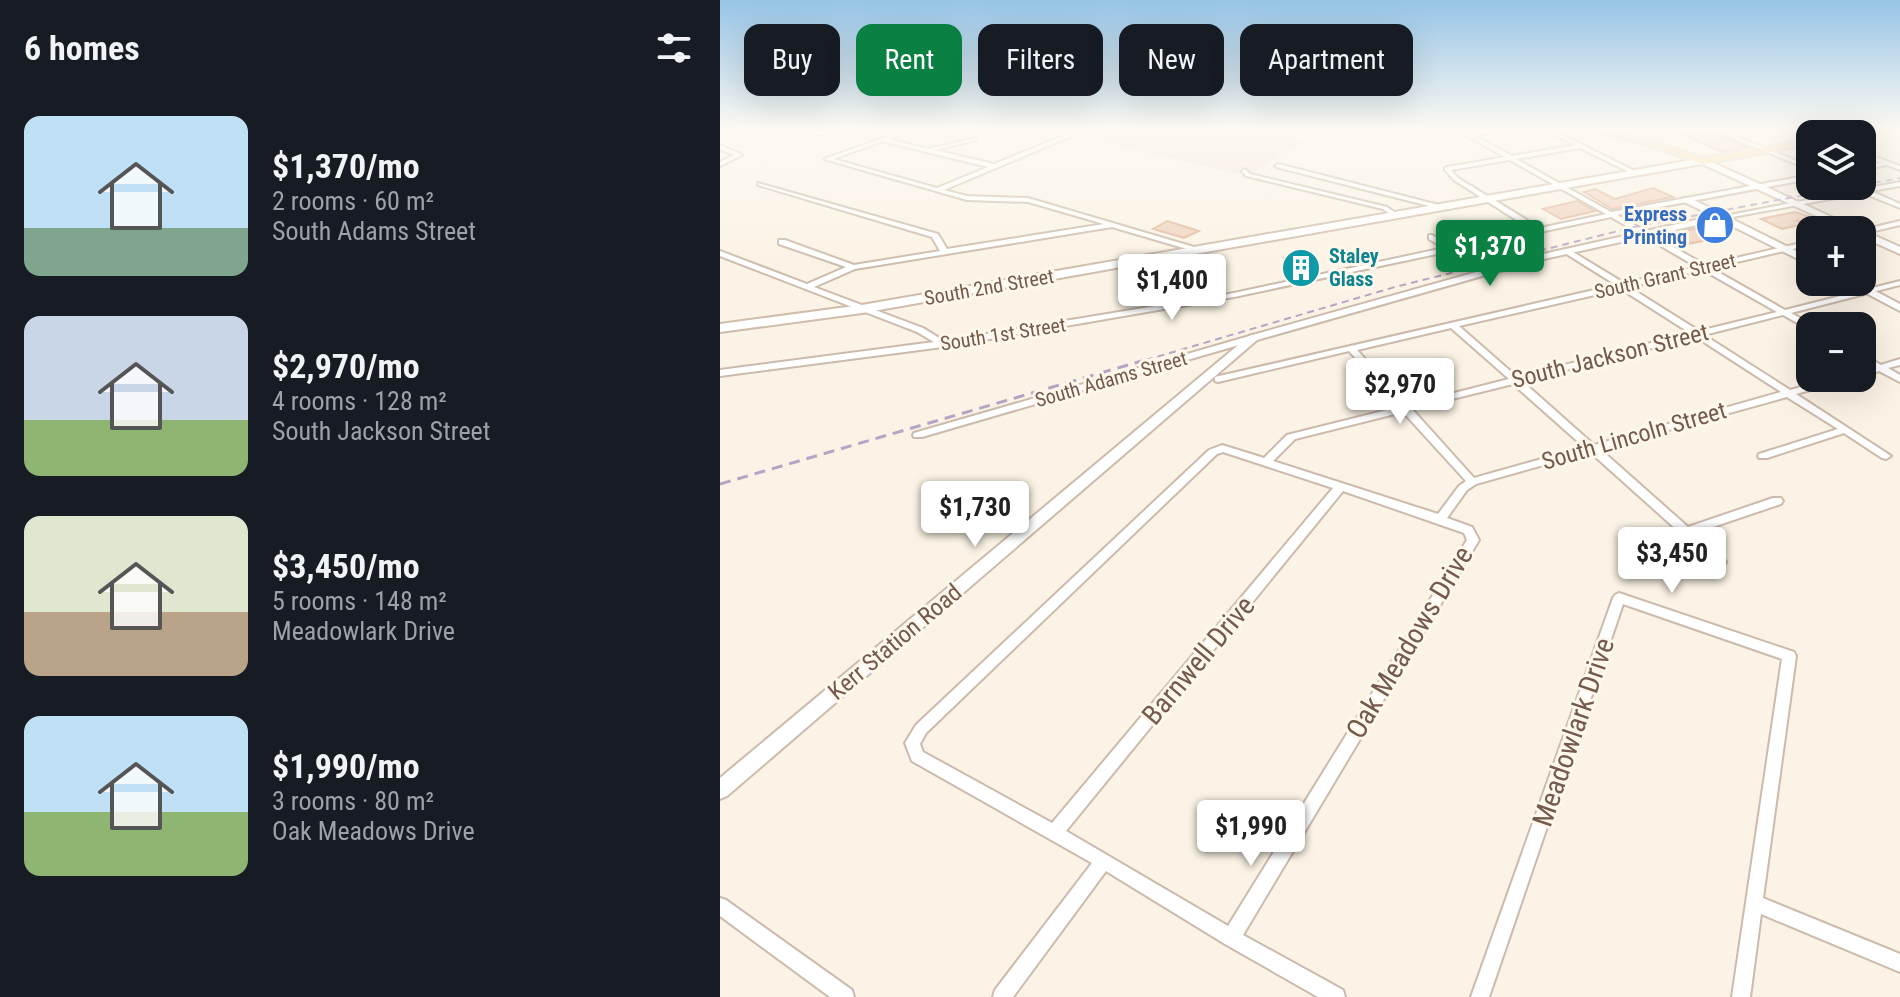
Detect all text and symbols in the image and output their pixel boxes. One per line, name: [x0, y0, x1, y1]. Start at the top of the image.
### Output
chip: Buy: [744, 24, 840, 96]
chip: Rent: [856, 24, 962, 96]
chip: Filters: [978, 24, 1103, 96]
chip: New: [1119, 24, 1224, 96]
chip: Apartment: [1240, 24, 1413, 96]
icon: filters: [652, 26, 696, 70]
text: 6 homes: [24, 28, 140, 68]
map controls: [1796, 120, 1876, 392]
button: layers: [1796, 120, 1876, 200]
text: $1,370/mo: [272, 146, 420, 186]
icon: home: [88, 148, 184, 244]
text: 2 rooms · 60 m²: [272, 186, 434, 216]
place label: Express Printing: [1623, 202, 1687, 249]
shop icon: Express Printing: [1694, 204, 1736, 246]
text: South Adams Street: [272, 216, 476, 246]
button: +: [1796, 216, 1876, 296]
pin: $1,370: [1425, 220, 1555, 288]
text: $1,370: [1454, 231, 1526, 261]
place label: Staley Glass: [1329, 244, 1379, 291]
building icon: Staley Glass: [1280, 247, 1322, 289]
street label: South Grant Street: [1592, 248, 1738, 304]
pin: $1,400: [1107, 254, 1237, 322]
street label: South 2nd Street: [922, 264, 1056, 310]
text: $1,400: [1136, 265, 1208, 295]
street label: South 1st Street: [939, 312, 1067, 356]
button: −: [1796, 312, 1876, 392]
street label: South Jackson Street: [1509, 318, 1711, 394]
text: $2,970/mo: [272, 346, 420, 386]
street label: South Adams Street: [1032, 346, 1190, 412]
icon: home: [88, 348, 184, 444]
pin: $2,970: [1335, 358, 1465, 426]
text: $2,970: [1364, 369, 1436, 399]
text: 4 rooms · 128 m²: [272, 386, 447, 416]
street label: South Lincoln Street: [1538, 396, 1730, 476]
text: South Jackson Street: [272, 416, 490, 446]
pin: $1,730: [910, 481, 1040, 549]
text: $1,730: [939, 492, 1011, 522]
pin: $3,450: [1607, 527, 1737, 595]
text: $3,450: [1636, 538, 1708, 568]
street label: Oak Meadows Drive: [1339, 540, 1480, 744]
text: $3,450/mo: [272, 546, 420, 586]
icon: home: [88, 548, 184, 644]
street label: Kerr Station Road: [823, 578, 967, 706]
text: 5 rooms · 148 m²: [272, 586, 447, 616]
street label: Barnwell Drive: [1135, 589, 1262, 731]
text: Meadowlark Drive: [272, 616, 455, 646]
street label: Meadowlark Drive: [1526, 634, 1621, 831]
text: $1,990/mo: [272, 746, 420, 786]
icon: home: [88, 748, 184, 844]
text: 3 rooms · 80 m²: [272, 786, 434, 816]
pin: $1,990: [1186, 800, 1316, 868]
text: $1,990: [1215, 811, 1287, 841]
text: Oak Meadows Drive: [272, 816, 475, 846]

